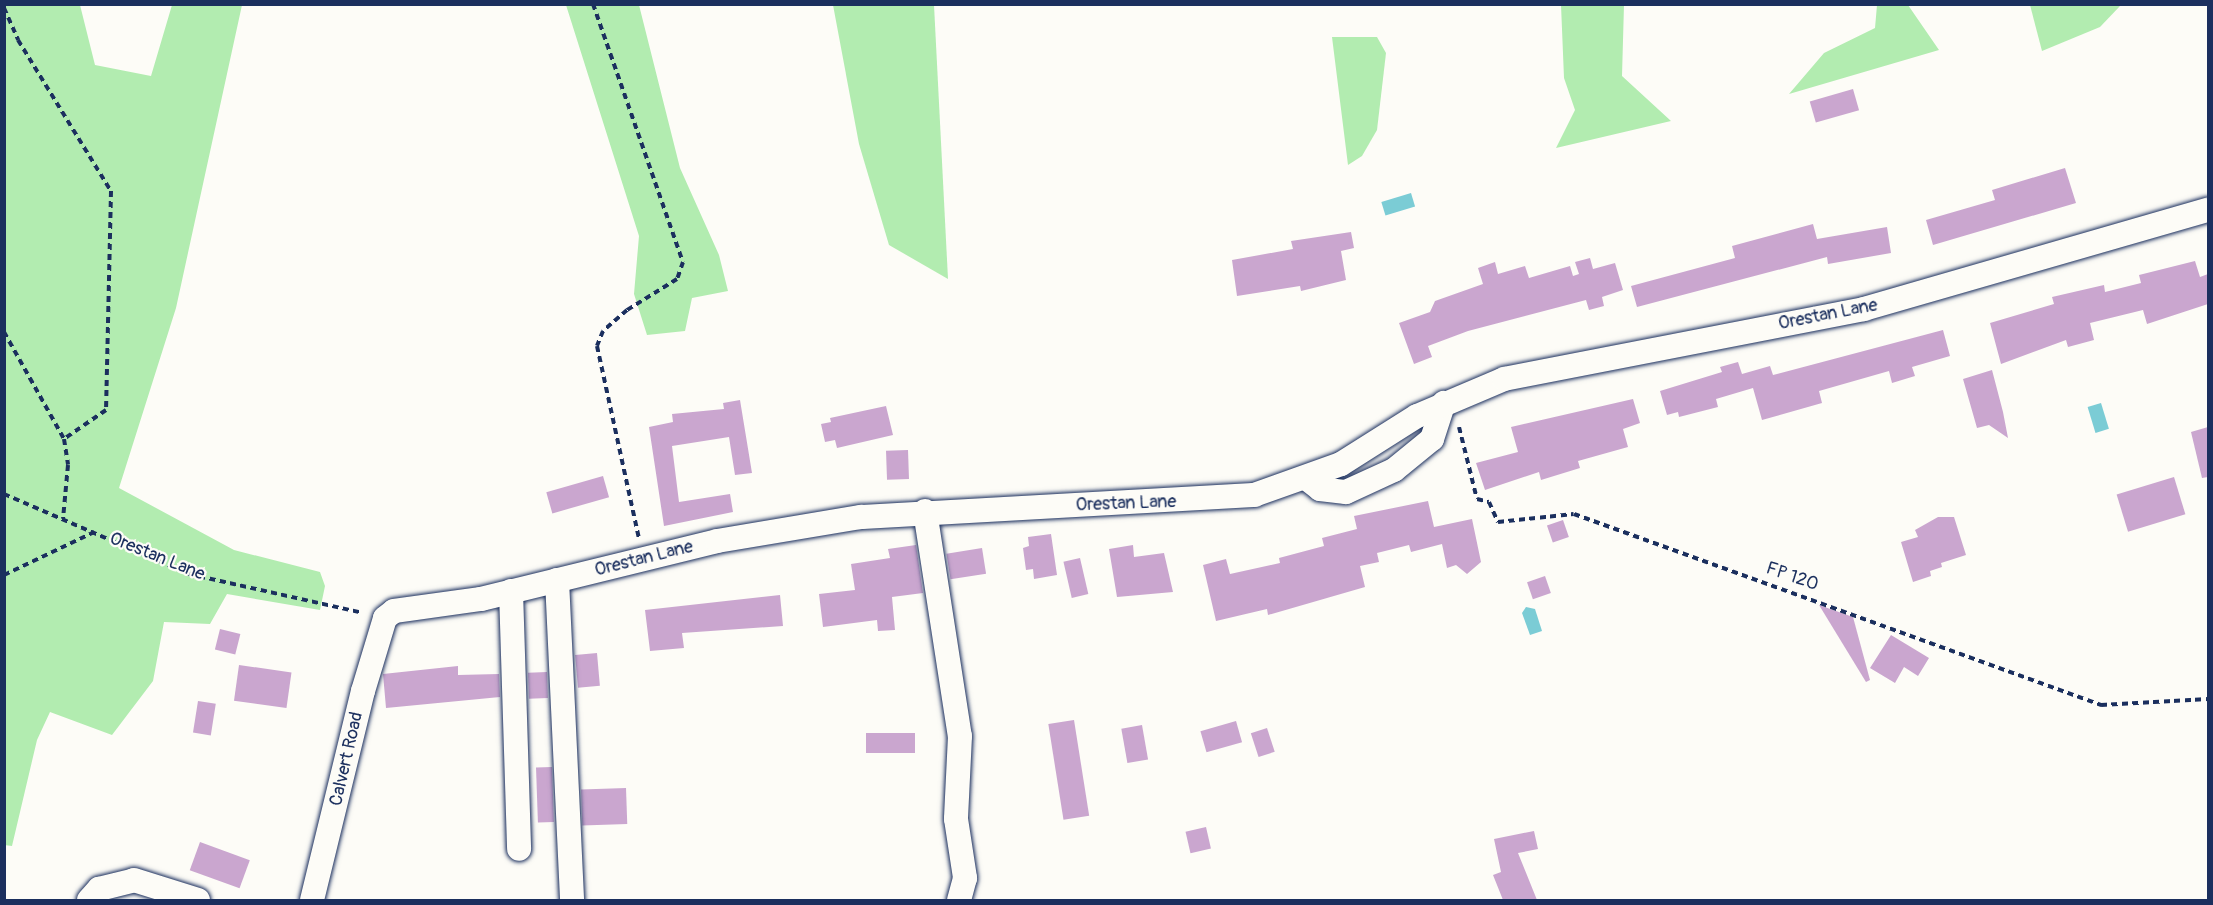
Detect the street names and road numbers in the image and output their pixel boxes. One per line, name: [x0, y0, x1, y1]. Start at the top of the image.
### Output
street label: Orestan Lane: [1777, 295, 1879, 335]
street label: Orestan Lane: [1075, 491, 1177, 517]
street label: Orestan Lane: [106, 528, 208, 586]
street label: Orestan Lane: [593, 536, 695, 582]
street label: FP 120: [1763, 558, 1821, 596]
street label: Calvert Road: [326, 710, 368, 808]

